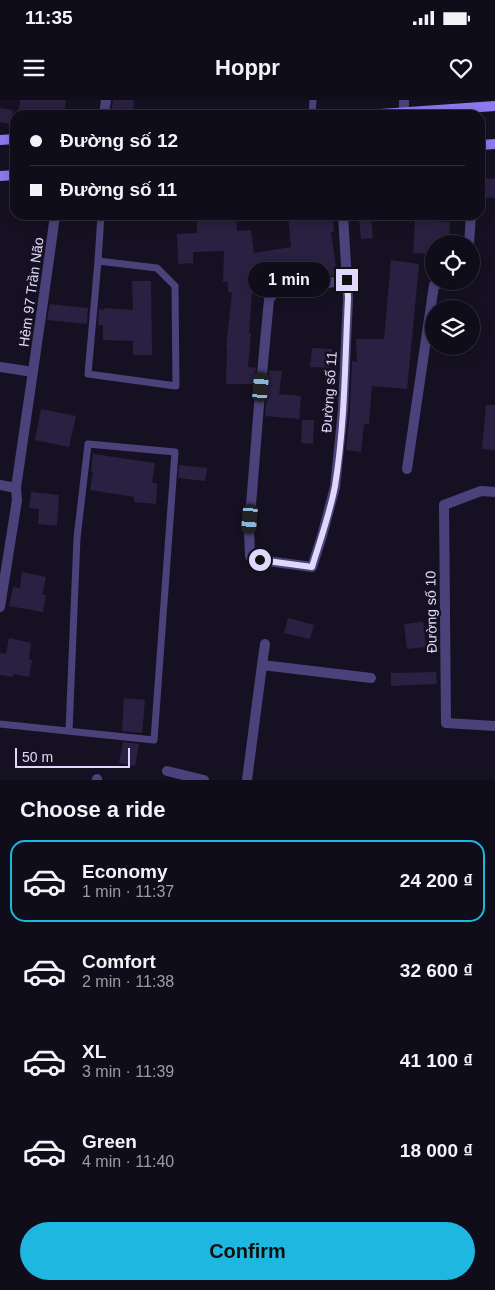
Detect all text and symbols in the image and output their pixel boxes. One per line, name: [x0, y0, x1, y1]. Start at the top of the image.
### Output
text: 11:35: [25, 7, 73, 28]
icon: menu: [20, 54, 48, 82]
icon: heart: [447, 54, 475, 82]
text: Hoppr: [215, 55, 280, 80]
text: Đường số 12: [60, 130, 178, 151]
text: Đường số 11: [60, 179, 177, 200]
map controls: [425, 235, 480, 355]
button: locate: [425, 235, 480, 290]
street label: Hẻm 97 Trần Não: [15, 236, 47, 348]
callout: 1 min: [247, 262, 330, 298]
route end: [336, 269, 358, 291]
text: 1 min: [268, 271, 310, 288]
button: layers: [425, 300, 480, 355]
street label: Đường số 11: [318, 351, 340, 433]
car: [252, 371, 269, 403]
car: [241, 503, 258, 535]
route start: [249, 549, 271, 571]
street label: Đường số 10: [422, 570, 440, 653]
scale bar: [15, 745, 130, 768]
text: 50 m: [22, 749, 53, 765]
text: Choose a ride: [20, 797, 165, 822]
icon: car: [22, 859, 67, 904]
text: Economy: [82, 861, 168, 882]
text: 24 200 ₫: [400, 870, 473, 891]
text: 1 min · 11:37: [82, 883, 174, 900]
icon: car: [22, 949, 67, 994]
text: Comfort: [82, 951, 156, 972]
text: 32 600 ₫: [400, 960, 473, 981]
text: 2 min · 11:38: [82, 973, 174, 990]
icon: car: [22, 1039, 67, 1084]
text: XL: [82, 1041, 106, 1062]
text: 41 100 ₫: [400, 1050, 473, 1071]
text: 3 min · 11:39: [82, 1063, 174, 1080]
icon: car: [22, 1129, 67, 1174]
text: Green: [82, 1131, 137, 1152]
text: 18 000 ₫: [400, 1140, 473, 1161]
text: 4 min · 11:40: [82, 1153, 174, 1170]
button: Confirm: [20, 1222, 475, 1280]

